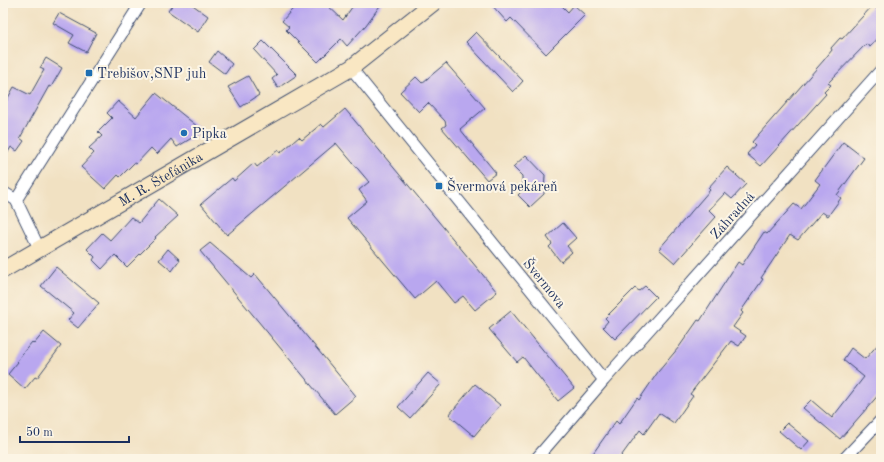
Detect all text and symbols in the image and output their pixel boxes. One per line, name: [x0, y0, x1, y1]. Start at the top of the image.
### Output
place label: Trebišov,SNP juh: [97, 67, 207, 81]
marker: Trebišov,SNP juh: [84, 68, 94, 78]
place label: Pipka: [192, 127, 227, 141]
marker: Pipka: [179, 128, 189, 138]
street label: M. R. Štefánika: [116, 150, 205, 209]
place label: Švermová pekáreň: [447, 177, 558, 194]
marker: Švermová pekáreň: [434, 181, 444, 191]
street label: Záhradná: [708, 189, 757, 242]
street label: Švermova: [520, 254, 571, 311]
scale bar: [20, 418, 129, 444]
text: 50 m: [26, 426, 53, 439]

